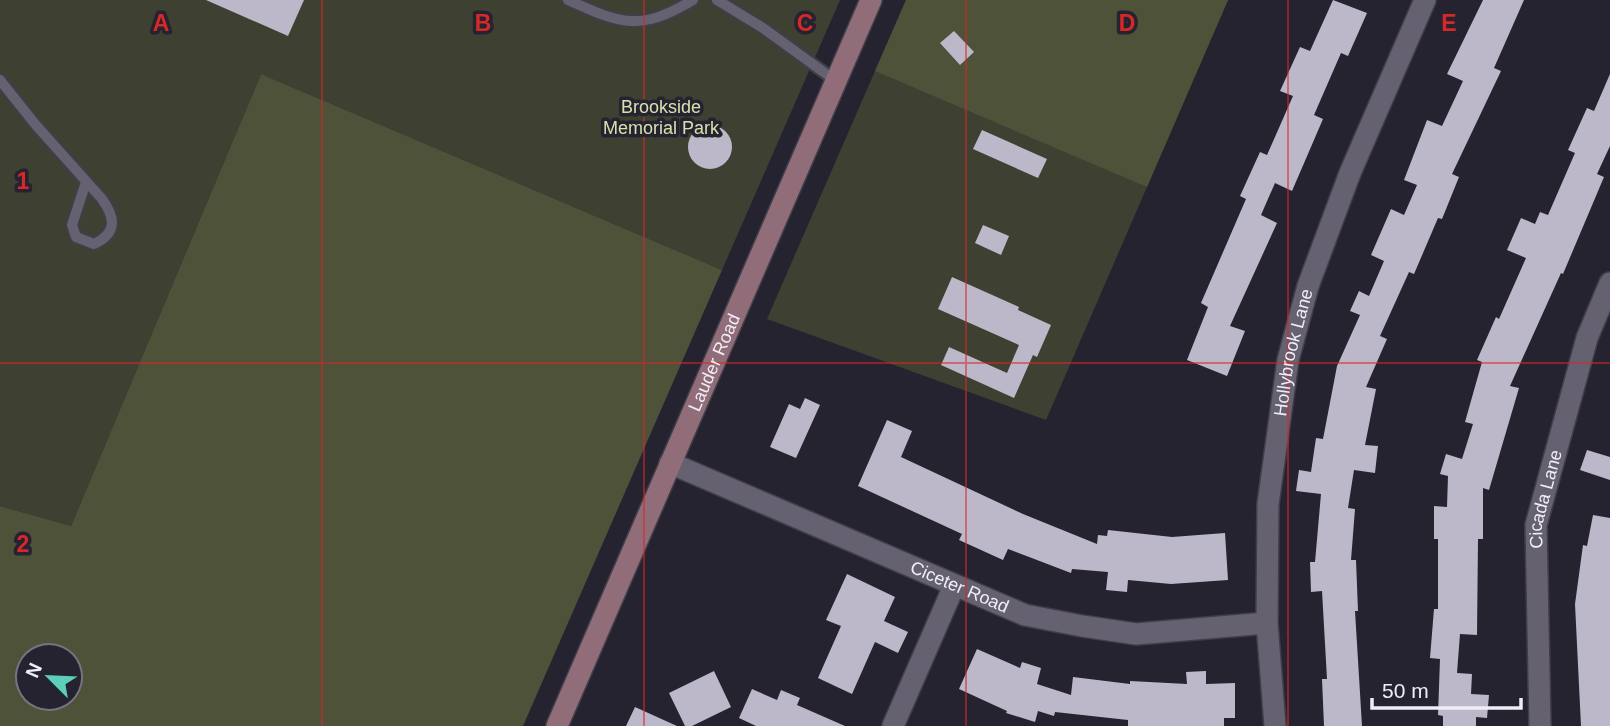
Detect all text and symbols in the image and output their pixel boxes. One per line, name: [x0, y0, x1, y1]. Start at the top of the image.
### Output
text: A: [153, 10, 169, 36]
text: B: [475, 10, 491, 36]
text: C: [797, 10, 813, 36]
text: D: [1119, 10, 1135, 36]
text: E: [1441, 10, 1457, 36]
park label: Brookside Memorial Park: [603, 97, 720, 138]
text: 1: [17, 168, 30, 194]
street label: Hollybrook Lane: [1270, 287, 1317, 418]
street label: Lauder Road: [684, 311, 744, 414]
street label: Cicada Lane: [1526, 448, 1566, 549]
text: 2: [17, 531, 29, 557]
street label: Ciceter Road: [907, 557, 1012, 617]
north arrow: [14, 642, 84, 712]
text: N: [22, 660, 46, 681]
scale bar: [1372, 666, 1521, 710]
text: 50 m: [1382, 679, 1429, 702]

